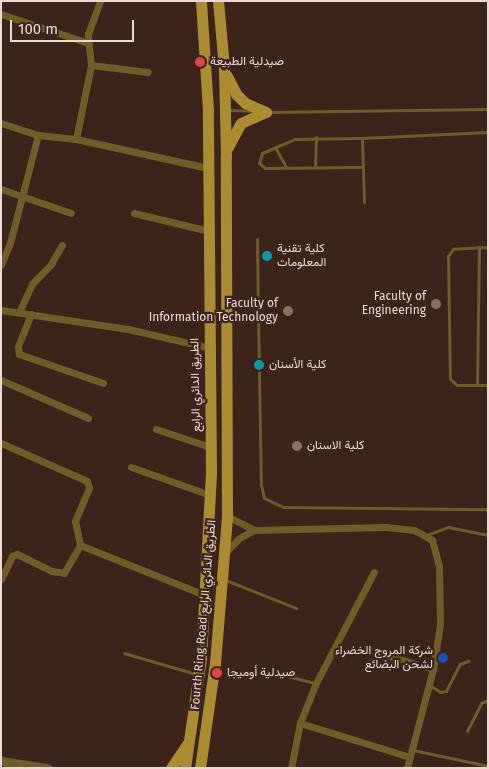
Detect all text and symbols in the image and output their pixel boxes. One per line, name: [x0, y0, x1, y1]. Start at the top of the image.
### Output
scale bar: [12, 10, 136, 42]
text: 100 m: [18, 20, 58, 38]
place label: صيدلية الطبيعة: [210, 55, 284, 69]
marker: صيدلية الطبيعة: [194, 56, 206, 68]
place label: كلية تقنية المعلومات: [277, 242, 326, 270]
marker: كلية تقنية المعلومات: [261, 250, 273, 262]
place label: Faculty of Engineering: [362, 290, 426, 318]
place label: Faculty of Information Technology: [149, 297, 278, 325]
marker: Faculty of Engineering: [430, 298, 442, 310]
marker: Faculty of Information Technology: [282, 305, 294, 317]
street label: الطريق الدائري الرابع: [188, 338, 204, 432]
place label: كلية الأسنان: [269, 358, 326, 372]
marker: كلية الأسنان: [253, 359, 265, 371]
place label: كلية الاسنان: [307, 439, 364, 453]
marker: كلية الاسنان: [291, 440, 303, 452]
street label: Fourth Ring Road الطريق الدائري الرابع: [189, 519, 219, 711]
place label: شركة المروج الخضراء لشحن البضائع: [335, 644, 433, 672]
marker: شركة المروج الخضراء لشحن البضائع: [437, 652, 449, 664]
place label: صيدلية أوميجا: [227, 666, 295, 680]
marker: صيدلية أوميجا: [211, 667, 223, 679]

